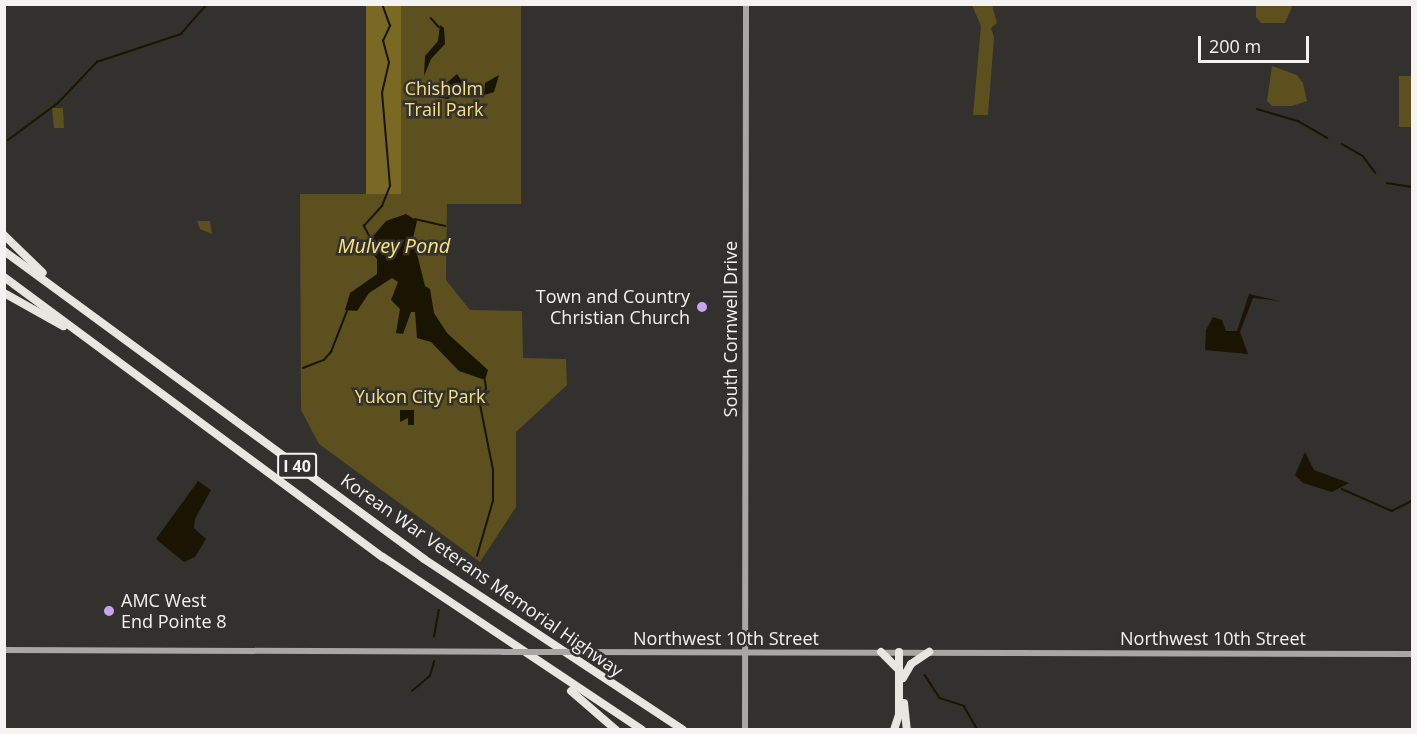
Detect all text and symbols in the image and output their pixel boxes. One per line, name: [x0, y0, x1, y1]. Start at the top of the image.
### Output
scale bar: [1201, 24, 1312, 62]
text: 200 m: [1209, 34, 1261, 58]
park label: Chisholm Trail Park: [405, 78, 483, 121]
water label: Mulvey Pond: [338, 233, 450, 257]
street label: South Cornwell Drive: [719, 241, 741, 417]
place label: Town and Country Christian Church: [536, 286, 690, 328]
marker: Town and Country Christian Church: [695, 300, 709, 314]
park label: Yukon City Park: [355, 385, 485, 407]
road number: I 40: [276, 453, 318, 479]
street label: Korean War Veterans Memorial Highway: [337, 469, 627, 681]
place label: AMC West End Pointe 8: [121, 590, 226, 632]
marker: AMC West End Pointe 8: [102, 604, 116, 618]
street label: Northwest 10th Street: [633, 627, 819, 649]
street label: Northwest 10th Street: [1120, 627, 1306, 649]

